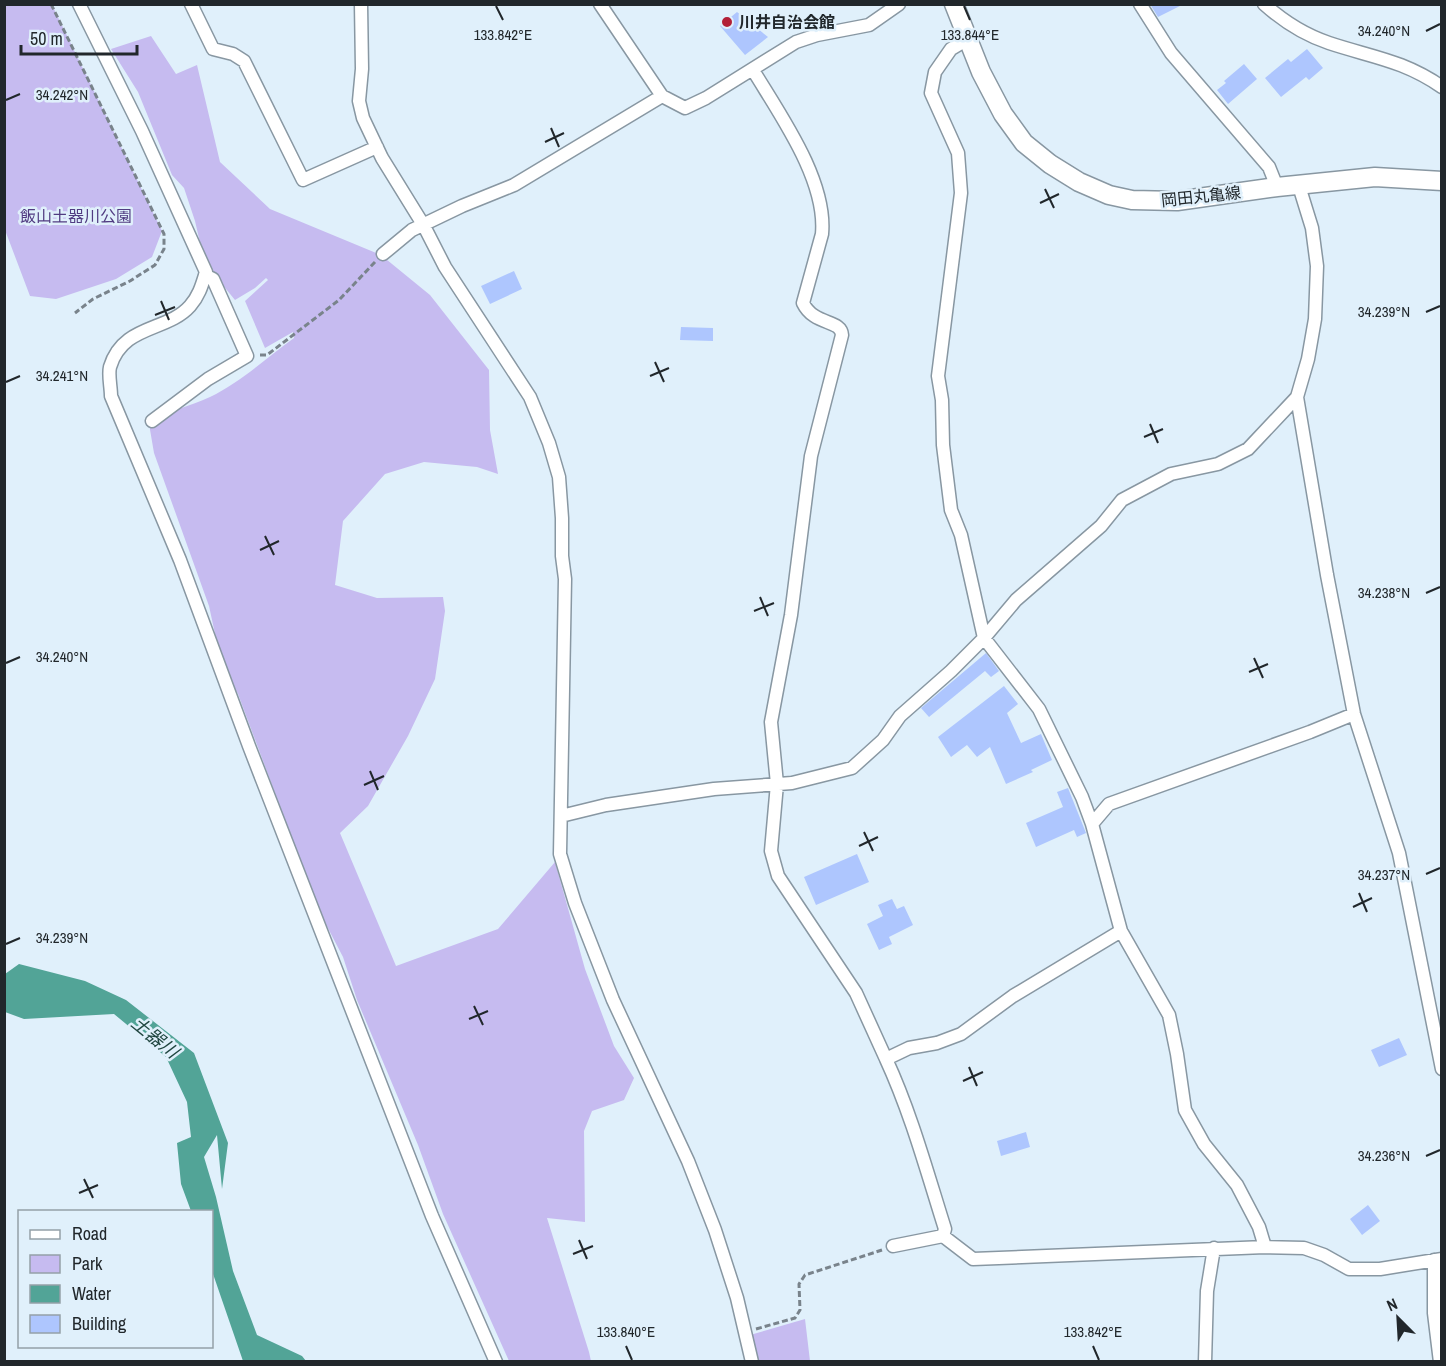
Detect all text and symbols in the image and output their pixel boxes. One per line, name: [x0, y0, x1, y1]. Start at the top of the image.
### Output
place label: 川井自治会館: [739, 11, 835, 33]
marker: 川井自治会館: [720, 15, 734, 29]
scale bar: [21, 18, 136, 56]
text: 34.240°N: [1358, 20, 1410, 41]
text: 133.842°E: [474, 24, 532, 45]
text: 133.844°E: [941, 24, 999, 45]
text: 50 m: [30, 26, 63, 51]
text: 34.242°N: [36, 84, 88, 105]
street label: 岡田丸亀線: [1160, 181, 1242, 211]
park label: 飯山土器川公園: [20, 205, 132, 227]
text: 34.239°N: [1358, 301, 1410, 322]
text: 34.241°N: [36, 365, 88, 386]
text: 34.238°N: [1358, 582, 1410, 603]
text: 34.240°N: [36, 646, 88, 667]
text: 34.237°N: [1358, 864, 1410, 885]
text: 34.239°N: [36, 927, 88, 948]
water label: 土器川: [126, 1010, 185, 1065]
text: 34.236°N: [1358, 1145, 1410, 1166]
legend: [18, 1210, 213, 1348]
text: Road: [72, 1221, 107, 1246]
text: Park: [72, 1251, 103, 1276]
text: Water: [72, 1281, 111, 1306]
north arrow: [1368, 1288, 1428, 1348]
text: N: [1383, 1292, 1401, 1316]
text: Building: [72, 1311, 127, 1336]
text: 133.840°E: [597, 1321, 655, 1342]
text: 133.842°E: [1064, 1321, 1122, 1342]

